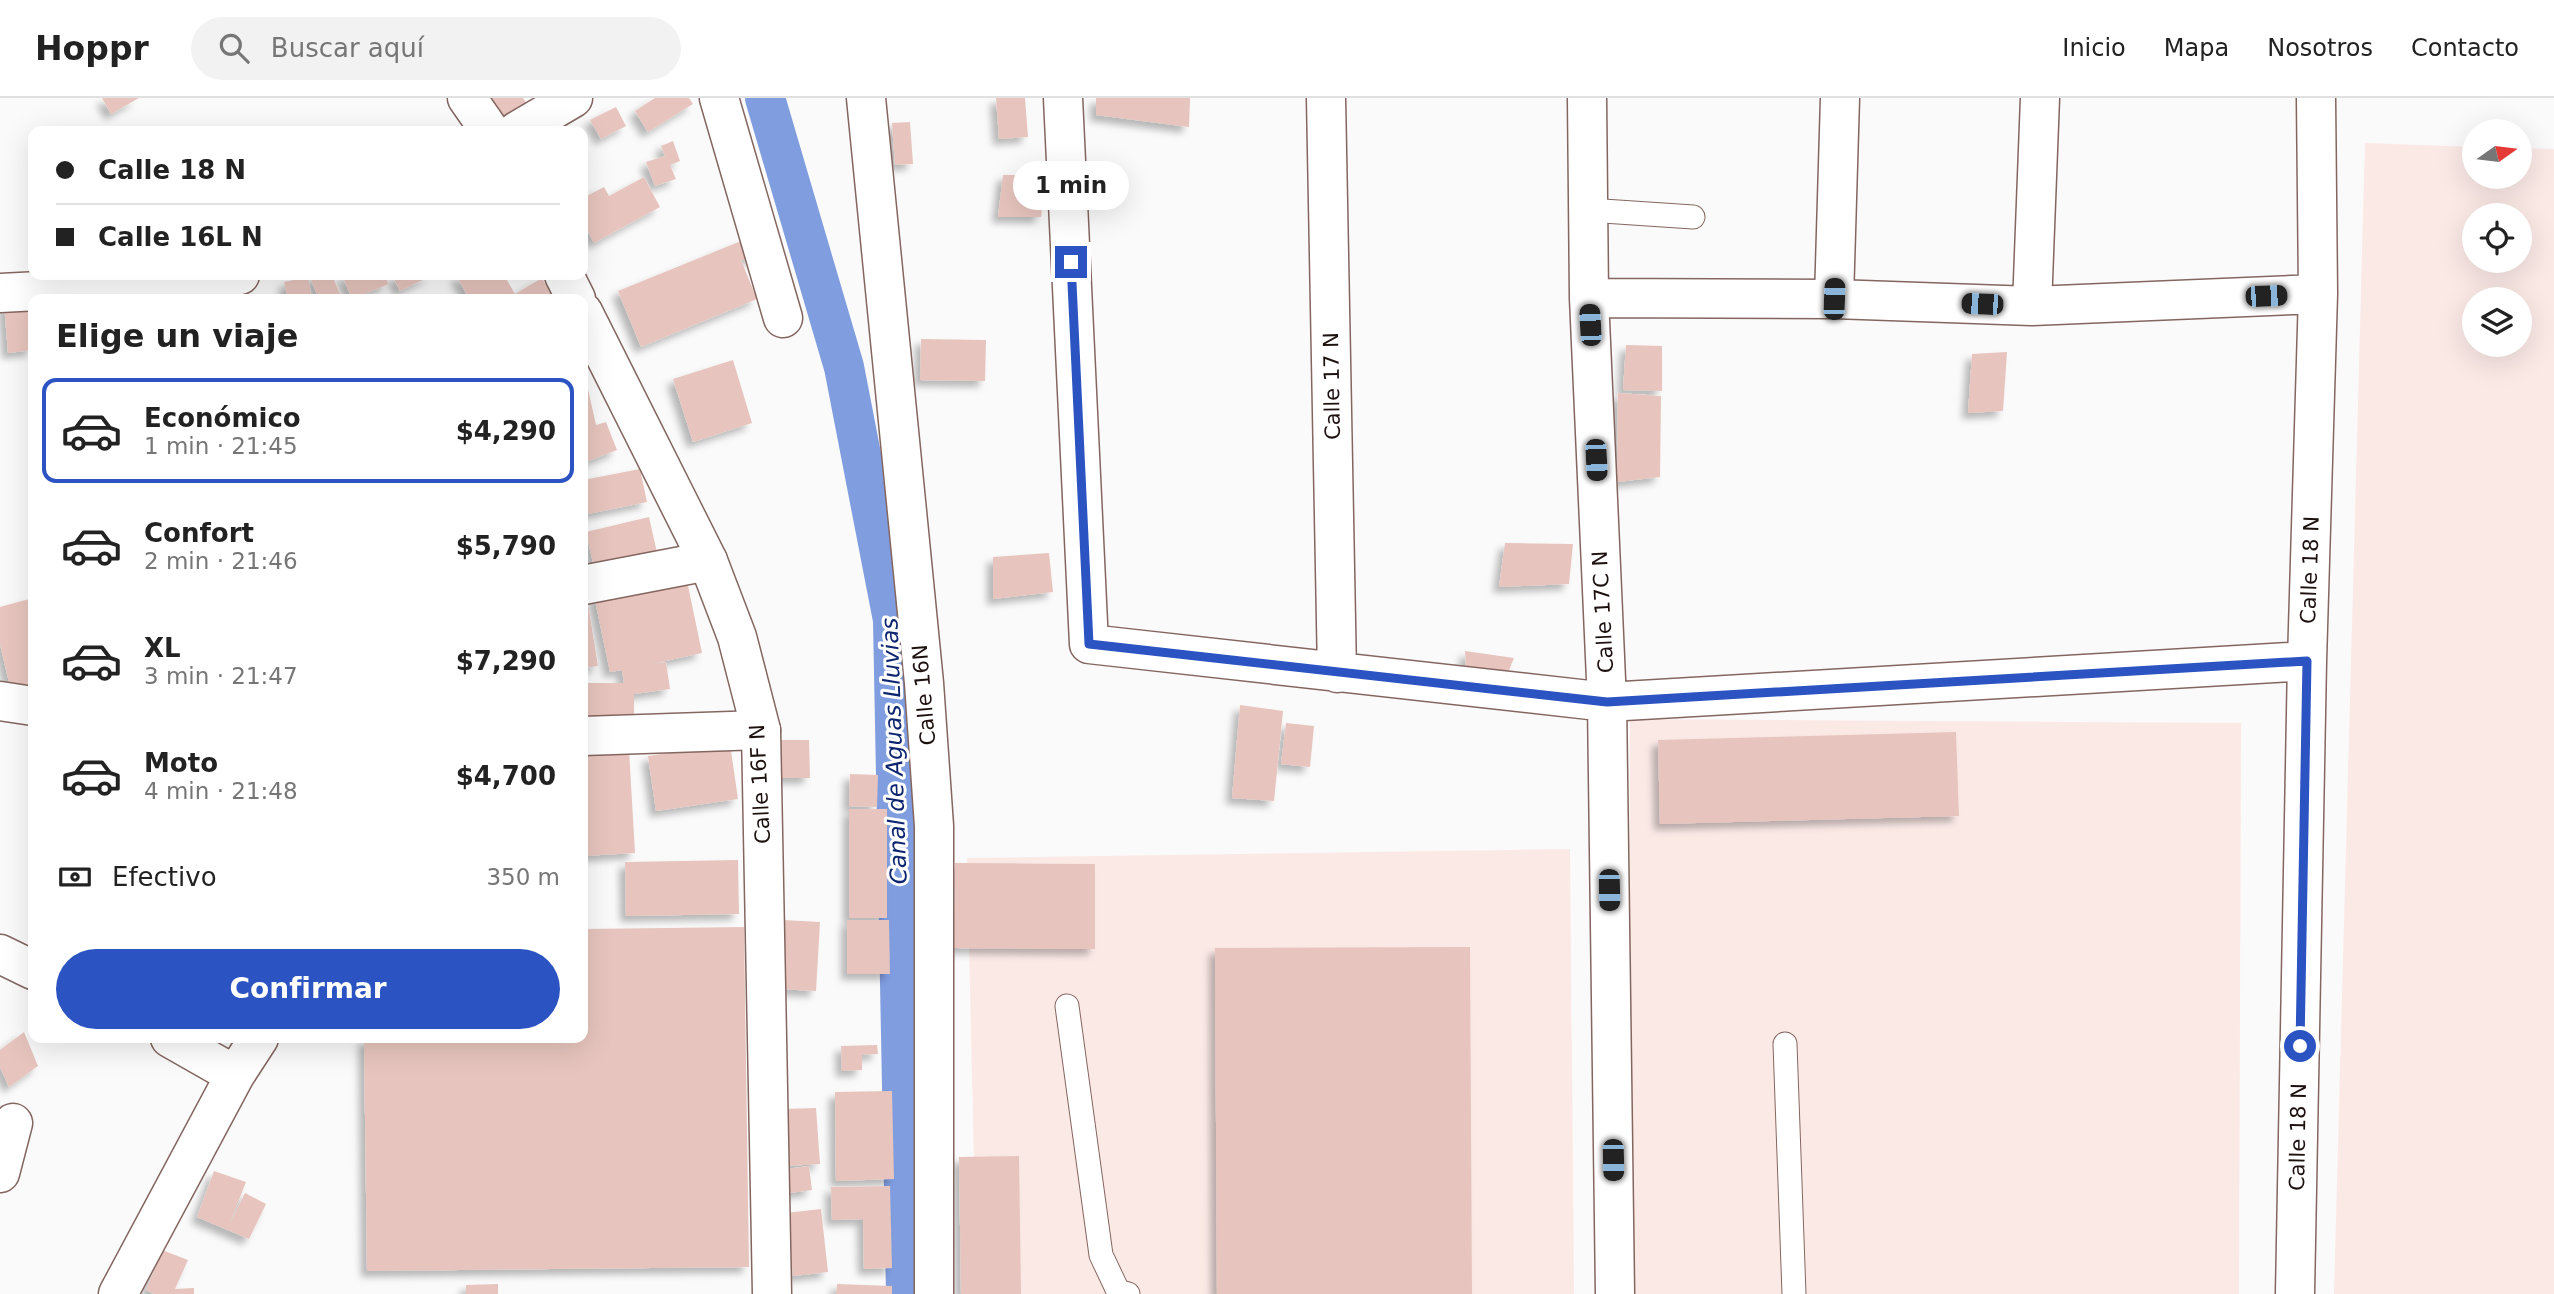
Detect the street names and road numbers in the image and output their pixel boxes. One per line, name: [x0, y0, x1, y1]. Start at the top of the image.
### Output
street label: Calle 17 N: [1319, 332, 1345, 440]
street label: Calle 18 N: [2296, 516, 2324, 624]
street label: Calle 17C N: [1588, 550, 1618, 674]
street label: Calle 16N: [908, 644, 940, 746]
street label: Calle 16F N: [745, 723, 775, 845]
street label: Calle 18 N: [2285, 1083, 2311, 1191]

